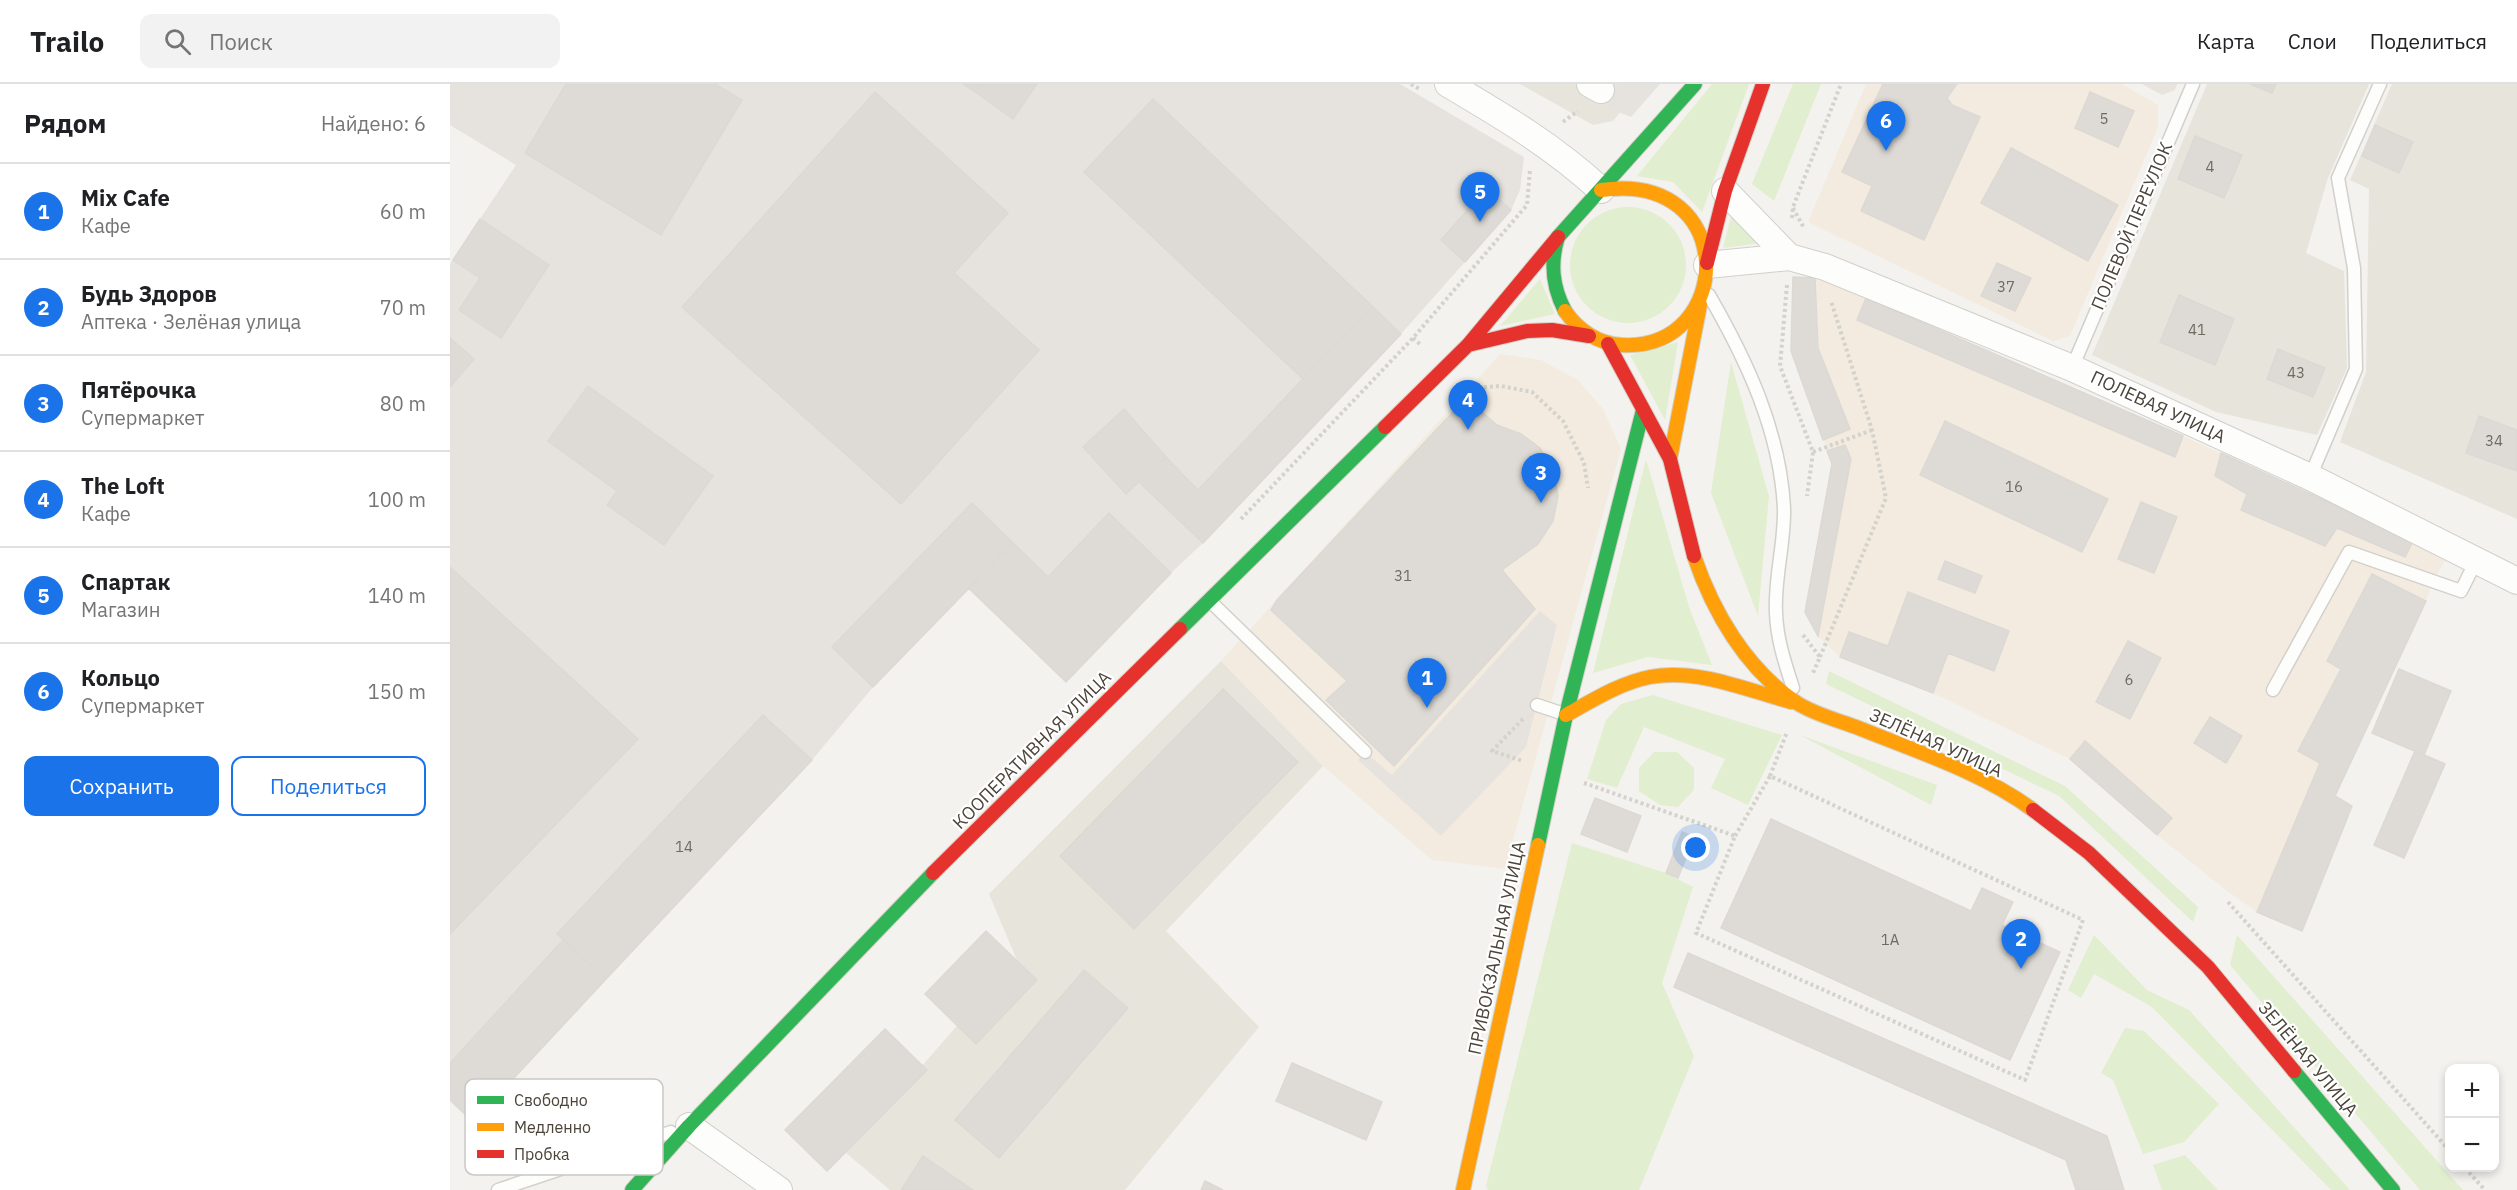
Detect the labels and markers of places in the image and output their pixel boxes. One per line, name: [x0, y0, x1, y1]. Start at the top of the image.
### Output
pin: 6: [1866, 101, 1906, 151]
pin: 5: [1460, 172, 1500, 222]
pin: 4: [1448, 380, 1488, 430]
pin: 3: [1522, 454, 1560, 503]
pin: 1: [1408, 658, 1446, 708]
pin: 2: [2002, 920, 2040, 969]

